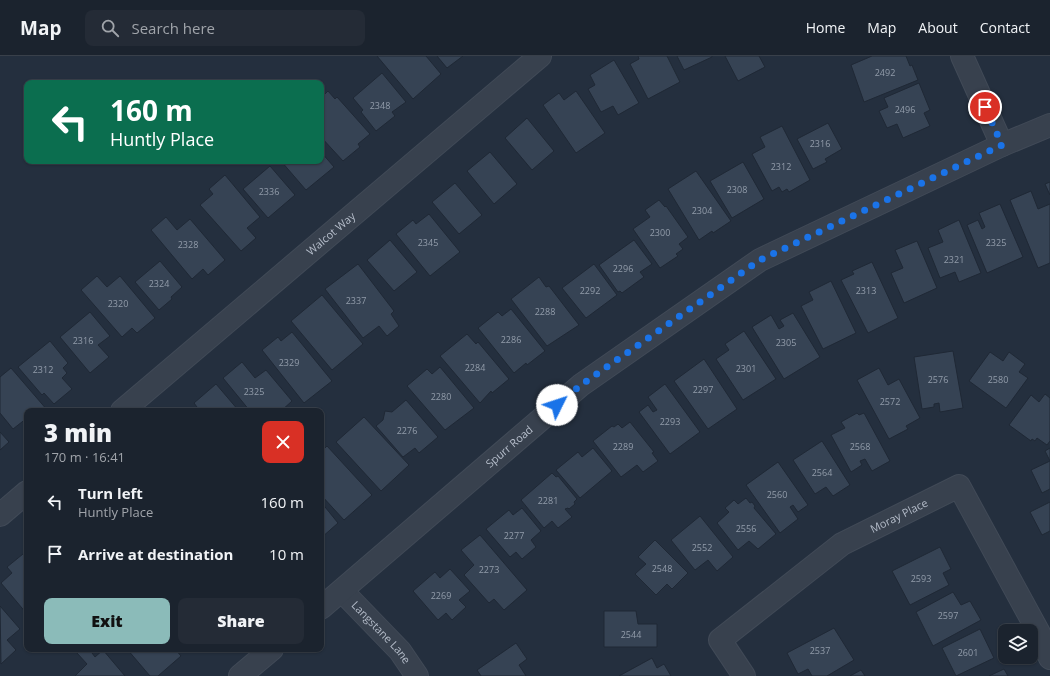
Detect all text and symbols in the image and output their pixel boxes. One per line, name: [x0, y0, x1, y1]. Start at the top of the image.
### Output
search box: [85, 10, 365, 46]
text: Map: [20, 15, 61, 41]
icon: search: [99, 17, 121, 39]
text: Search here: [131, 18, 215, 38]
text: Home: [806, 18, 845, 37]
text: Map: [867, 18, 896, 37]
text: About: [918, 18, 958, 37]
text: Contact: [980, 18, 1030, 37]
house number: 2492: [875, 66, 895, 79]
pin: [968, 90, 1002, 124]
text: 160 m: [110, 91, 193, 129]
icon: left: [44, 96, 96, 148]
icon: arrive: [974, 96, 996, 118]
house number: 2348: [370, 99, 390, 112]
house number: 2496: [895, 103, 915, 116]
text: Huntly Place: [110, 127, 214, 151]
house number: 2316: [810, 137, 830, 150]
house number: 2312: [771, 160, 791, 173]
house number: 2308: [727, 183, 747, 196]
house number: 2336: [259, 185, 279, 198]
house number: 2304: [692, 204, 712, 217]
street label: Walcot Way: [303, 208, 358, 258]
house number: 2300: [650, 226, 670, 239]
house number: 2345: [418, 236, 438, 249]
house number: 2325: [986, 236, 1006, 249]
house number: 2328: [178, 238, 198, 251]
house number: 2321: [944, 253, 964, 266]
house number: 2296: [613, 262, 633, 275]
house number: 2324: [149, 277, 169, 290]
house number: 2292: [580, 284, 600, 297]
house number: 2313: [856, 284, 876, 297]
house number: 2337: [346, 294, 366, 307]
house number: 2320: [108, 297, 128, 310]
house number: 2288: [535, 305, 555, 318]
house number: 2286: [501, 333, 521, 346]
house number: 2316: [73, 334, 93, 347]
house number: 2305: [776, 336, 796, 349]
house number: 2329: [279, 356, 299, 369]
house number: 2284: [465, 361, 485, 374]
house number: 2301: [736, 362, 756, 375]
house number: 2312: [33, 363, 53, 376]
house number: 2576: [928, 373, 948, 386]
house number: 2580: [988, 373, 1008, 386]
house number: 2297: [693, 383, 713, 396]
position arrow: [536, 384, 578, 426]
house number: 2325: [244, 385, 264, 398]
house number: 2280: [431, 390, 451, 403]
house number: 2572: [880, 395, 900, 408]
house number: 2293: [660, 415, 680, 428]
text: 3 min: [44, 416, 112, 449]
button: close: [262, 421, 304, 463]
street label: Spurr Road: [482, 422, 536, 471]
house number: 2276: [397, 424, 417, 437]
house number: 2289: [613, 440, 633, 453]
house number: 2568: [850, 440, 870, 453]
text: 170 m · 16:41: [44, 448, 125, 466]
house number: 2564: [812, 466, 832, 479]
text: Turn left: [78, 483, 143, 503]
house number: 2560: [767, 488, 787, 501]
icon: left: [44, 491, 66, 513]
text: 160 m: [260, 492, 304, 512]
house number: 2281: [538, 494, 558, 507]
street label: Moray Place: [867, 495, 930, 536]
text: Huntly Place: [78, 503, 153, 521]
house number: 2556: [736, 522, 756, 535]
house number: 2277: [504, 529, 524, 542]
house number: 2552: [692, 541, 712, 554]
icon: arrive: [44, 543, 66, 565]
text: Arrive at destination: [78, 544, 233, 564]
text: 10 m: [269, 544, 304, 564]
house number: 2548: [652, 562, 672, 575]
house number: 2273: [479, 563, 499, 576]
house number: 2593: [911, 572, 931, 585]
house number: 2269: [431, 589, 451, 602]
street label: Langstane Lane: [349, 597, 414, 666]
button: Exit: [44, 598, 170, 644]
button: Share: [178, 598, 304, 644]
house number: 2597: [938, 609, 958, 622]
map controls: [998, 624, 1038, 664]
button: layers: [998, 624, 1038, 664]
house number: 2544: [621, 628, 641, 641]
house number: 2537: [810, 644, 830, 657]
house number: 2601: [958, 646, 978, 659]

